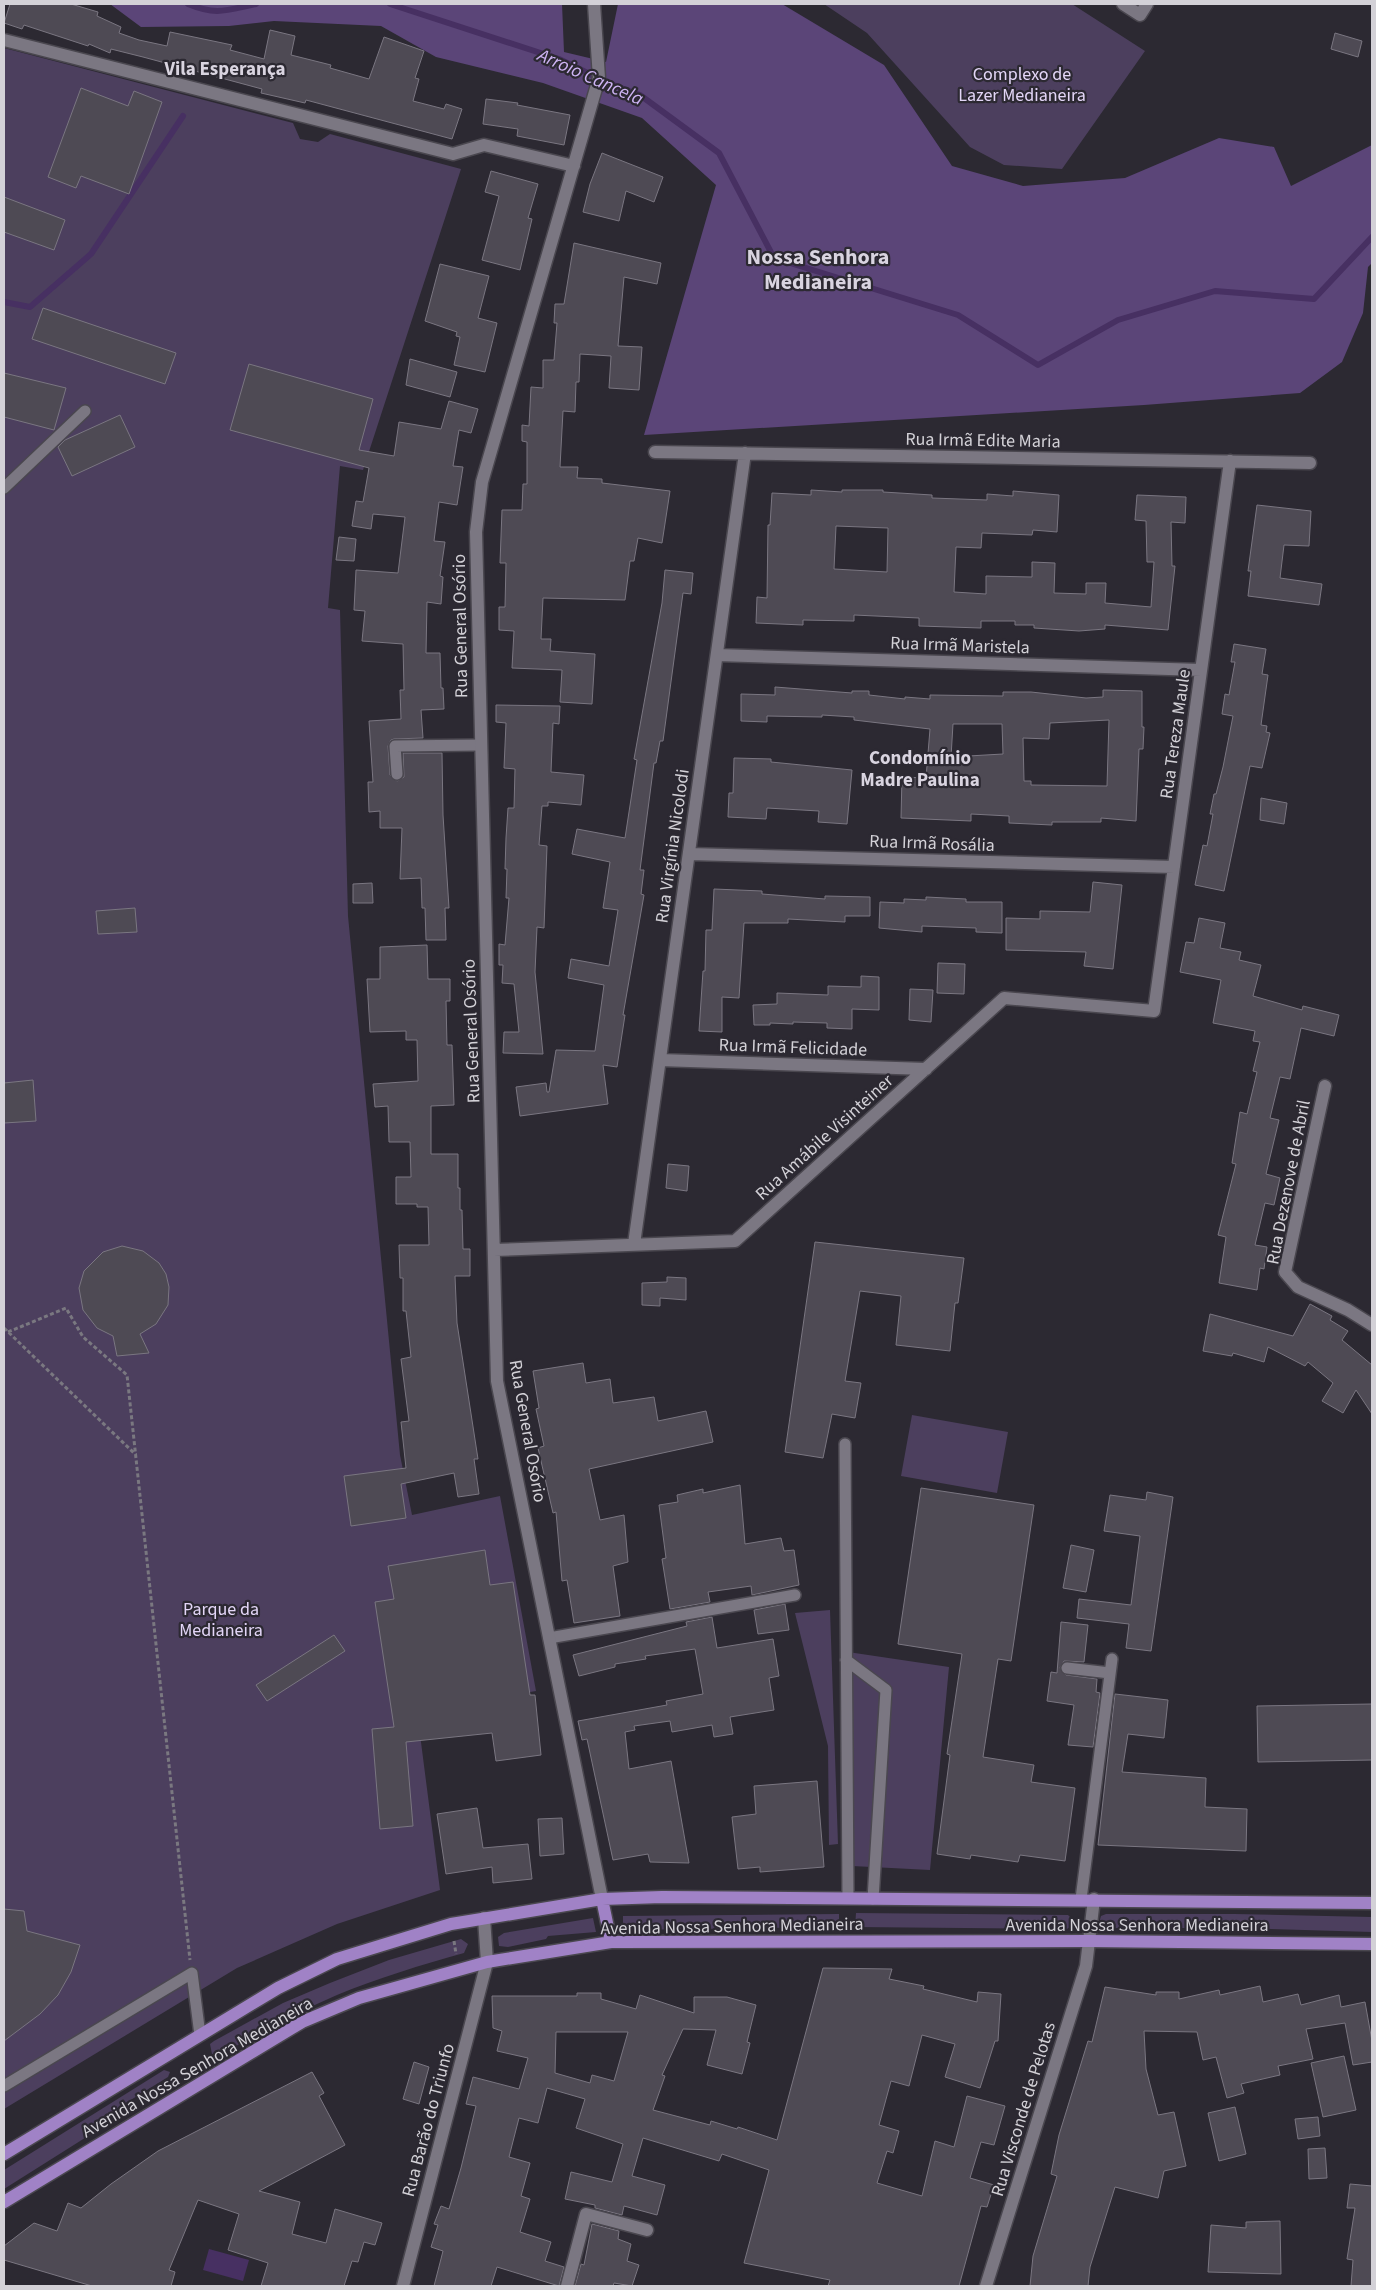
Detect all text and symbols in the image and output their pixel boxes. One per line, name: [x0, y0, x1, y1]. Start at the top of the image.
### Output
water label: Arroio Cancela: [532, 42, 647, 113]
district label: Vila Esperança: [163, 56, 286, 83]
park label: Complexo de Lazer Medianeira: [958, 62, 1086, 108]
district label: Nossa Senhora Medianeira: [747, 241, 889, 298]
street label: Rua Irmã Edite Maria: [905, 427, 1061, 454]
street label: Rua General Osório: [447, 554, 474, 698]
street label: Rua Irmã Maristela: [890, 631, 1030, 660]
street label: Rua Tereza Maule: [1154, 668, 1197, 800]
district label: Condomínio Madre Paulina: [860, 745, 980, 794]
street label: Rua Virgínia Nicolodi: [649, 767, 696, 925]
street label: Rua Irmã Rosália: [869, 829, 995, 858]
street label: Rua General Osório: [456, 958, 487, 1104]
street label: Rua Irmã Felicidade: [718, 1032, 868, 1063]
street label: Rua Amábile Visinteiner: [750, 1068, 899, 1206]
street label: Rua Dezenove de Abril: [1260, 1098, 1317, 1266]
street label: Rua General Osório: [503, 1358, 552, 1504]
park label: Parque da Medianeira: [179, 1597, 263, 1643]
street label: Avenida Nossa Senhora Medianeira: [600, 1912, 864, 1941]
street label: Avenida Nossa Senhora Medianeira: [1006, 1913, 1269, 1938]
street label: Avenida Nossa Senhora Medianeira: [77, 1991, 317, 2144]
street label: Rua Visconde de Pelotas: [985, 2019, 1062, 2200]
street label: Rua Barão do Triunfo: [396, 2041, 461, 2200]

